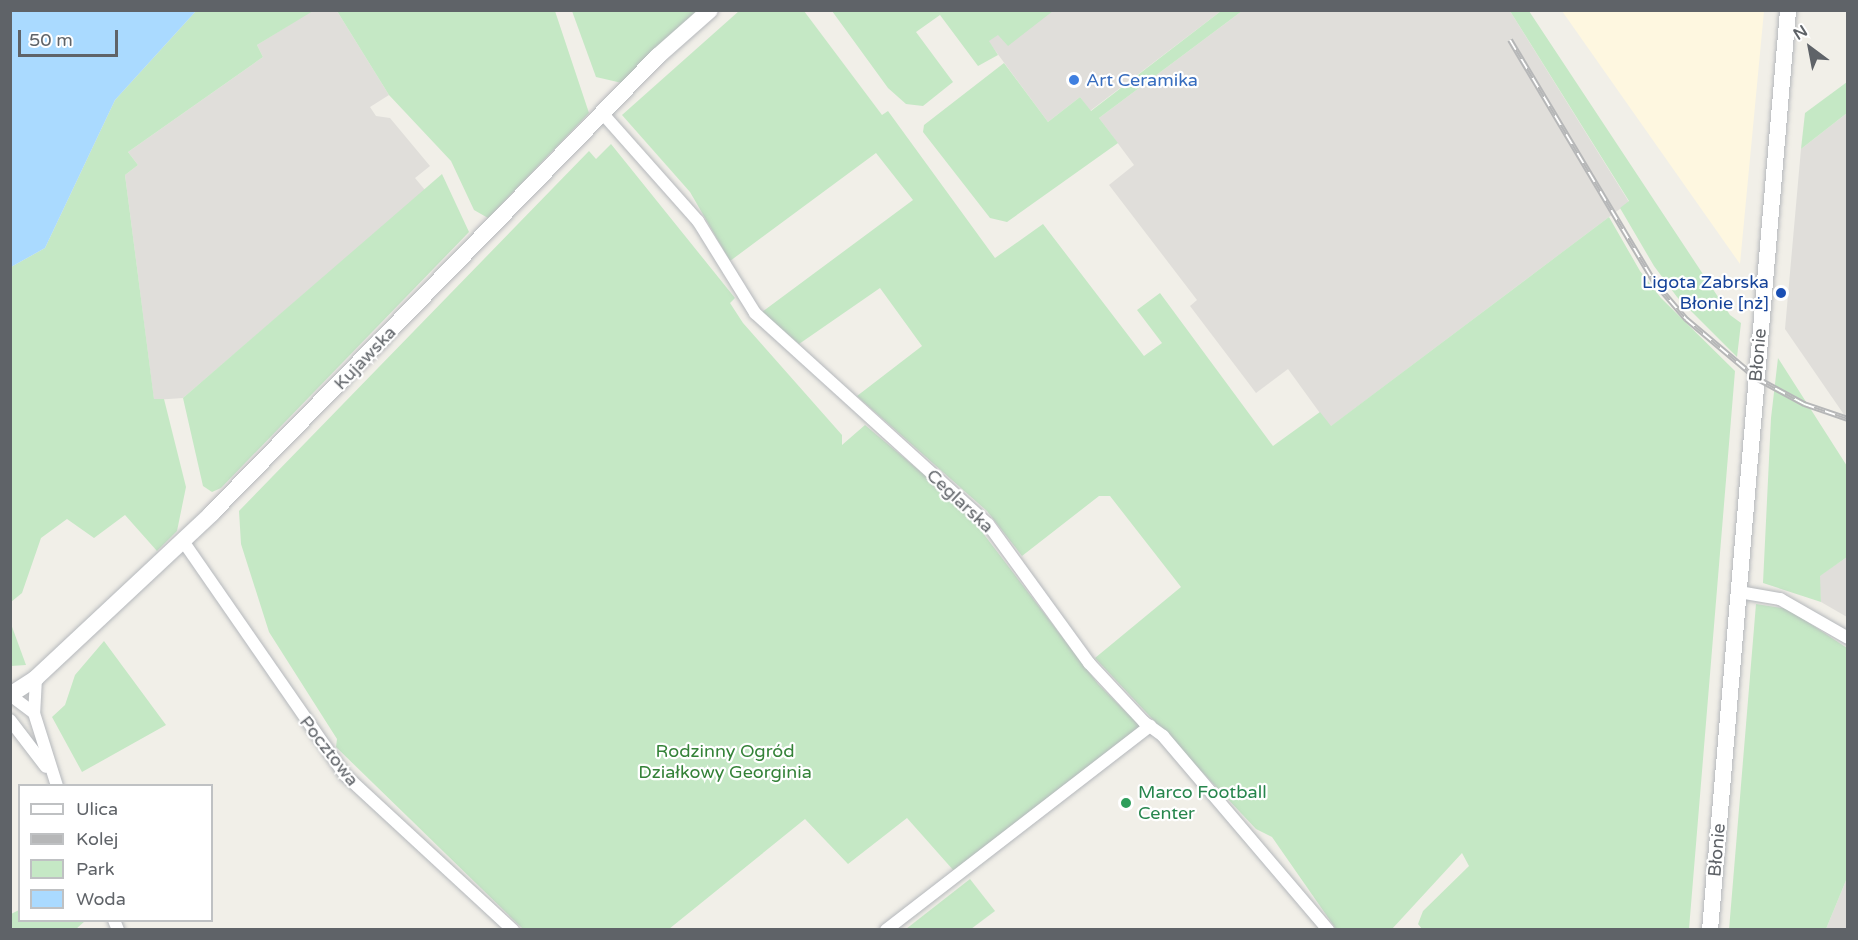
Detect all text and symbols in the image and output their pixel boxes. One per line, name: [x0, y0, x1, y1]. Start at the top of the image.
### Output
scale bar: [21, 18, 122, 56]
north arrow: [1780, 18, 1840, 78]
text: N: [1790, 21, 1811, 45]
text: 50 m: [29, 29, 73, 51]
place label: Art Ceramika: [1086, 69, 1198, 91]
marker: Art Ceramika: [1067, 73, 1081, 87]
place label: Ligota Zabrska Błonie [nż]: [1642, 272, 1769, 314]
marker: Ligota Zabrska Błonie [nż]: [1774, 286, 1788, 300]
street label: Kujawska: [329, 322, 401, 394]
street label: Błonie: [1745, 327, 1771, 383]
street label: Ceglarska: [922, 465, 998, 537]
street label: Pocztowa: [295, 712, 363, 790]
park label: Rodzinny Ogród Działkowy Georginia: [638, 741, 812, 783]
place label: Marco Football Center: [1138, 782, 1267, 824]
legend: [18, 784, 213, 922]
marker: Marco Football Center: [1119, 796, 1133, 810]
text: Ulica: [76, 798, 118, 820]
street label: Błonie: [1704, 822, 1730, 878]
text: Kolej: [76, 828, 118, 850]
text: Park: [76, 858, 114, 880]
text: Woda: [76, 888, 126, 910]

